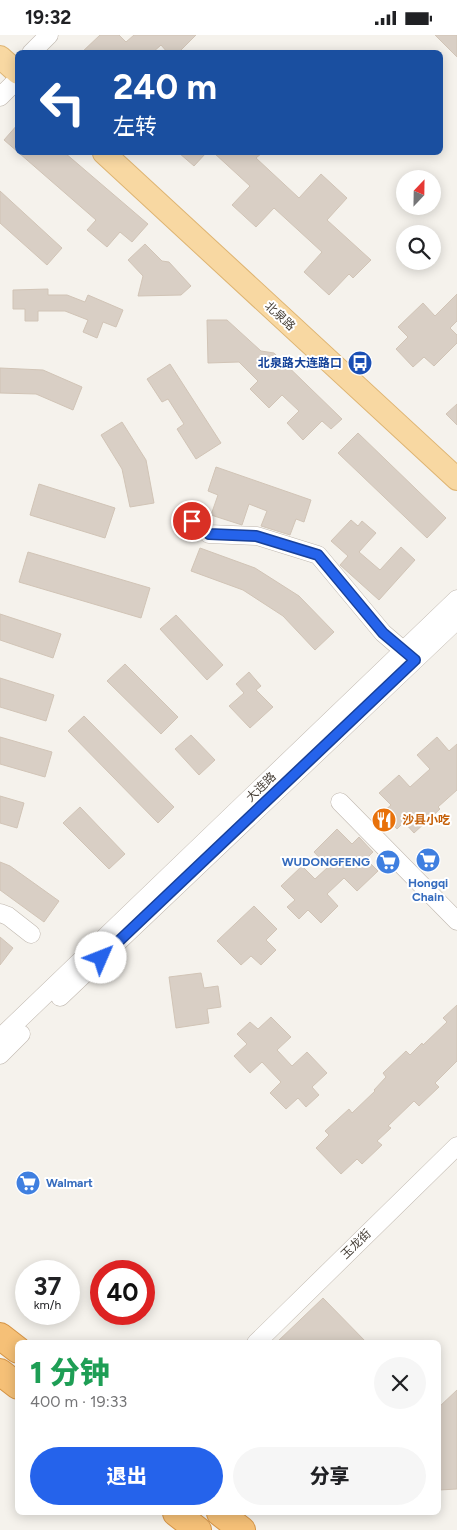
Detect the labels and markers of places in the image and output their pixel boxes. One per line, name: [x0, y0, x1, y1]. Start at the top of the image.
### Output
bus stop icon: 北泉路大连路口: [347, 350, 373, 376]
place label: 北泉路大连路口: [258, 356, 342, 370]
pin: [171, 500, 213, 542]
restaurant icon: 沙县小吃: [371, 807, 397, 833]
place label: 沙县小吃: [402, 813, 450, 827]
supermarket icon: Hongqi Chain: [415, 847, 441, 873]
supermarket icon: WUDONGFENG: [375, 849, 401, 875]
place label: WUDONGFENG: [282, 855, 370, 869]
place label: Hongqi Chain: [408, 876, 448, 904]
supermarket icon: Walmart: [15, 1170, 41, 1196]
place label: Walmart: [46, 1176, 93, 1190]

